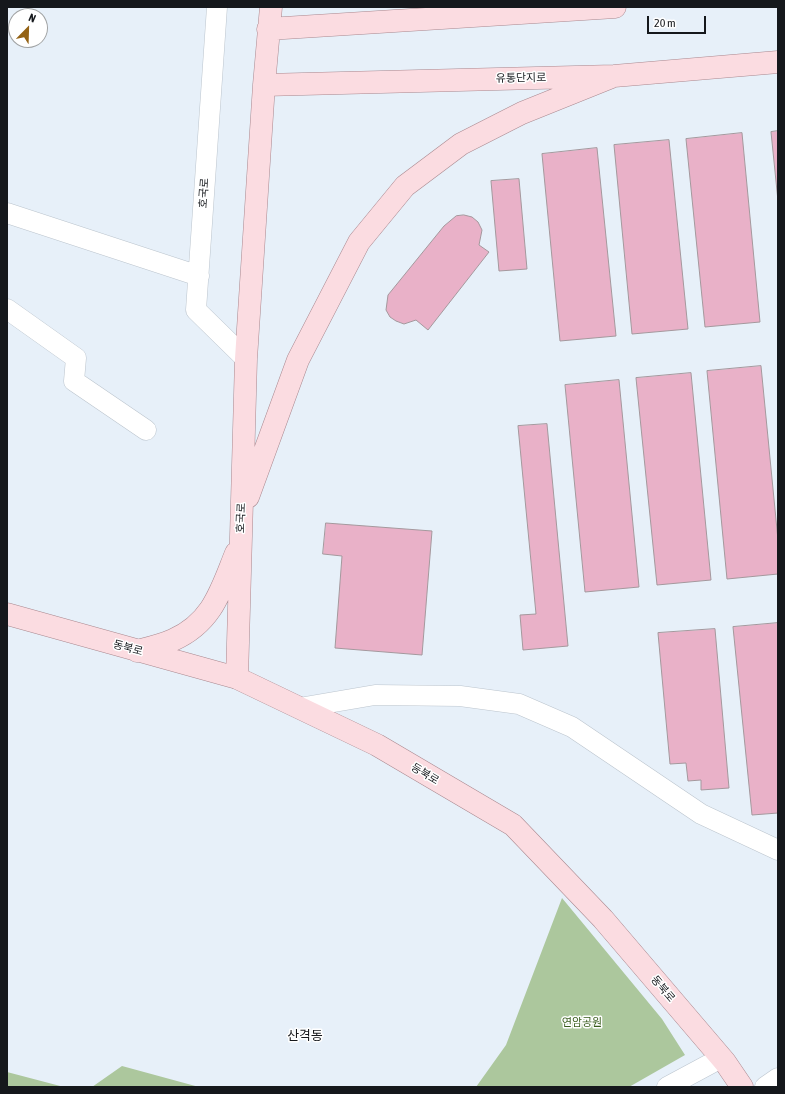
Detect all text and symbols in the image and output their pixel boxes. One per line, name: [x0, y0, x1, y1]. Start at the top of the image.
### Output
north arrow: [8, 8, 48, 48]
scale bar: [649, 8, 708, 34]
text: N: [27, 11, 38, 25]
text: 20 m: [654, 16, 676, 30]
street label: 유통단지로: [496, 71, 546, 85]
street label: 호국로: [196, 177, 212, 209]
street label: 호국로: [234, 503, 248, 533]
street label: 동북로: [112, 638, 144, 658]
street label: 동북로: [409, 761, 441, 787]
street label: 동북로: [648, 973, 678, 1005]
park label: 연암공원: [562, 1016, 602, 1030]
district label: 산격동: [287, 1028, 323, 1044]

